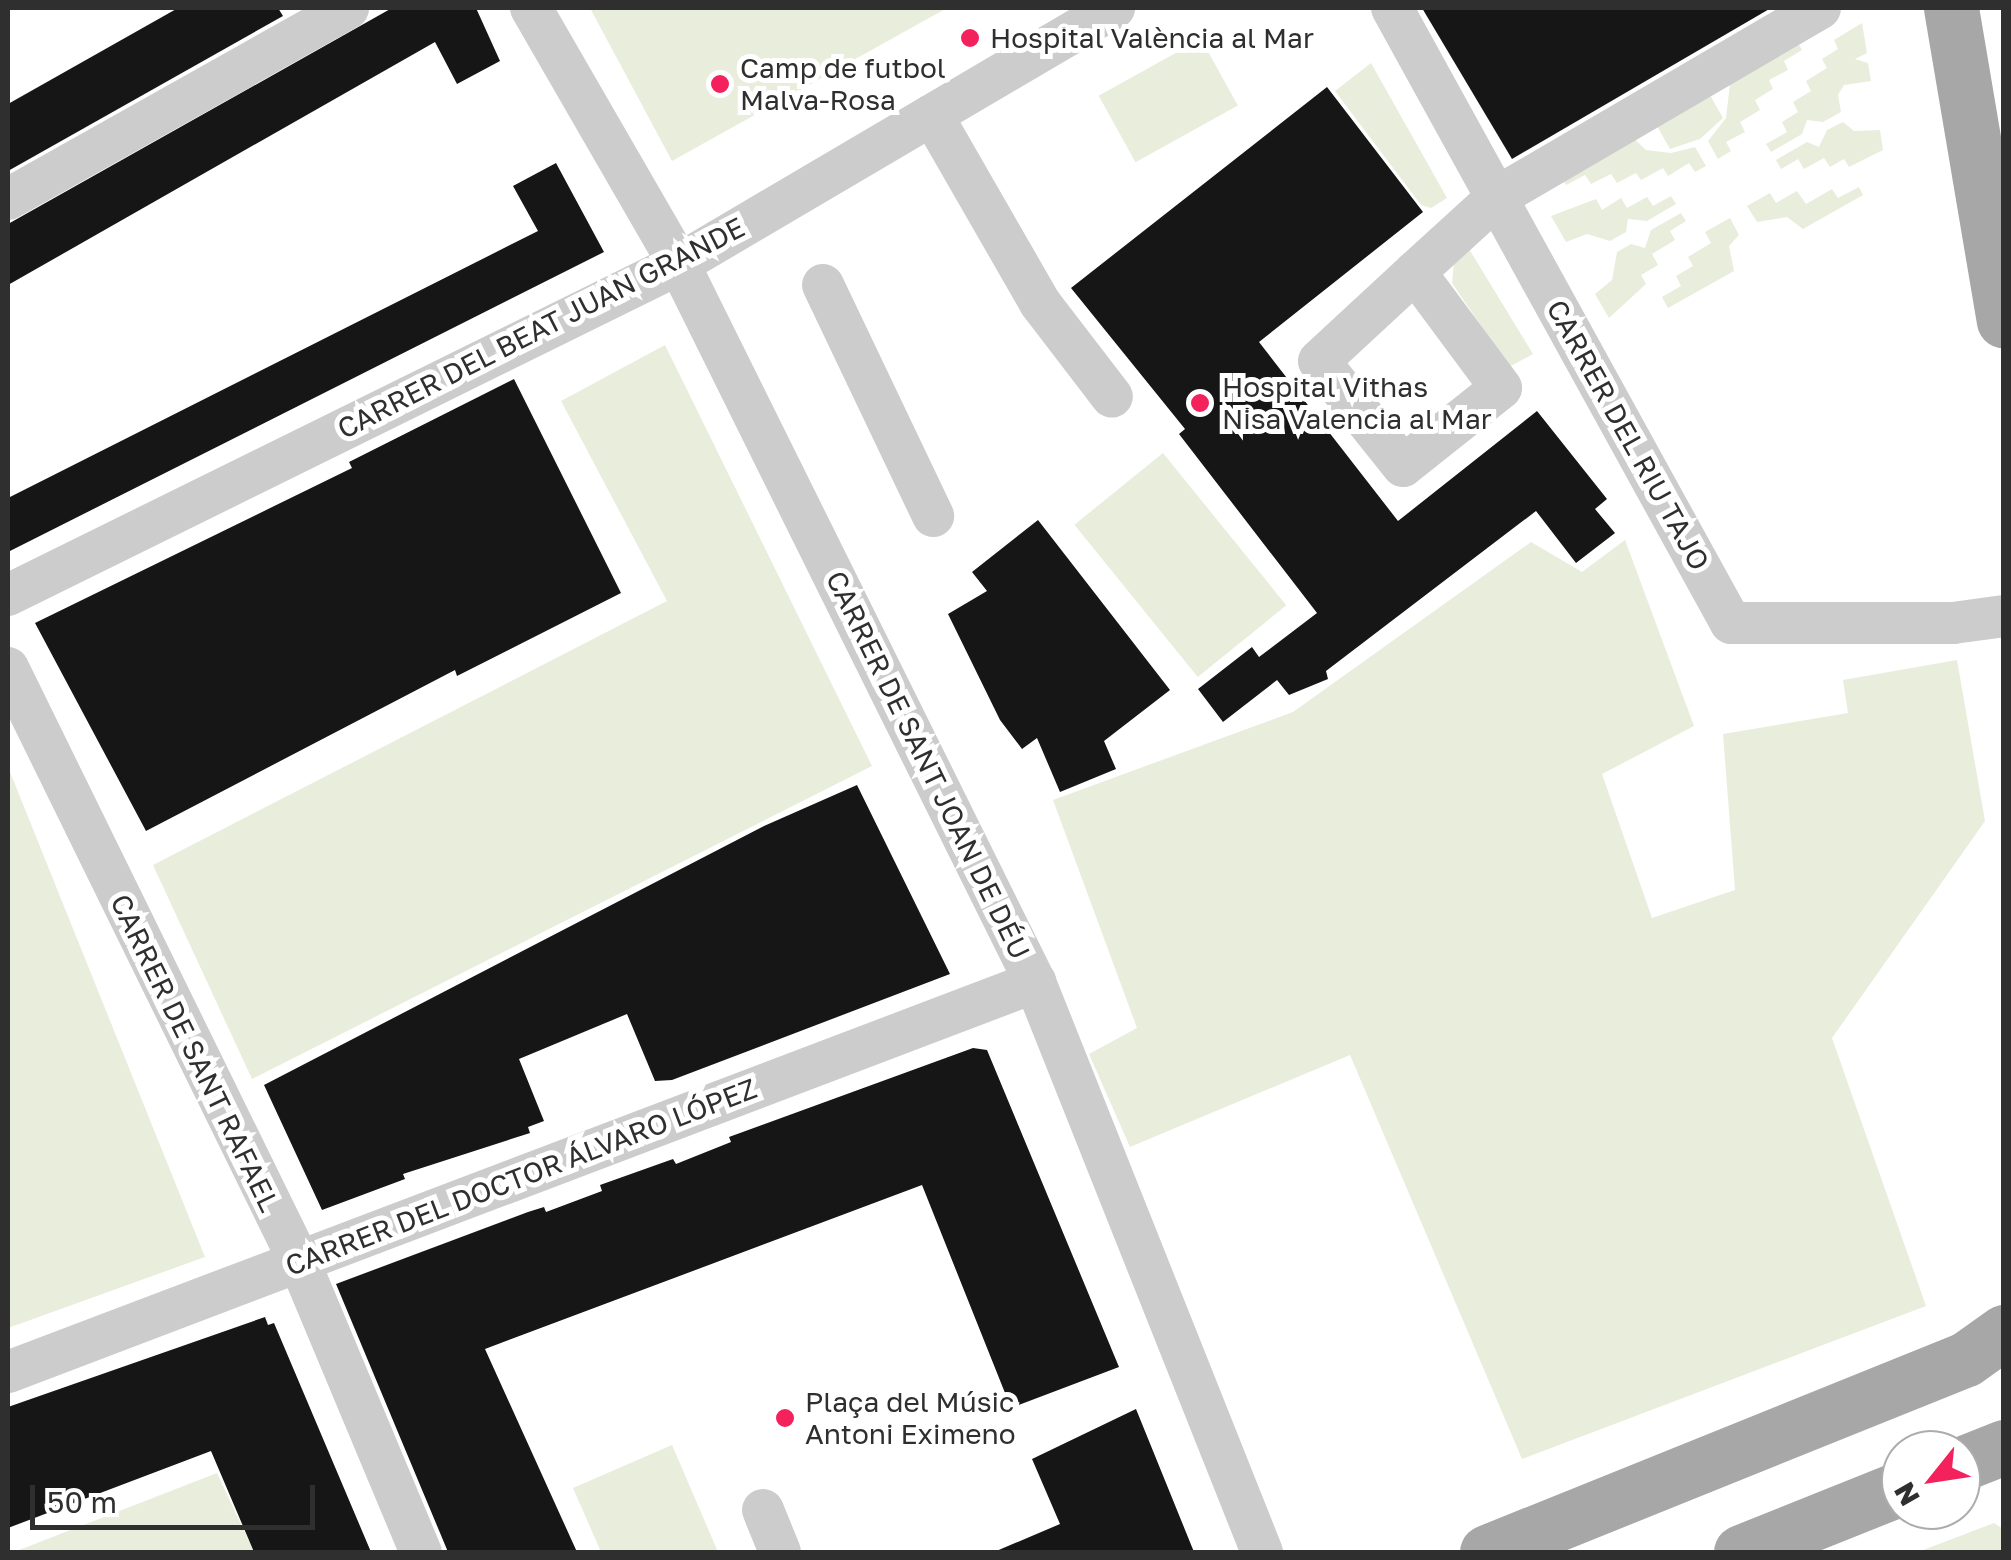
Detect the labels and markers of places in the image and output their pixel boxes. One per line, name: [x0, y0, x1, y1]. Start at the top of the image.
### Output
place label: Hospital València al Mar: [990, 21, 1314, 55]
marker: Hospital València al Mar: [959, 27, 981, 49]
place label: Camp de futbol Malva-Rosa: [740, 51, 946, 117]
marker: Camp de futbol Malva-Rosa: [709, 73, 731, 95]
place label: Hospital Vithas Nisa Valencia al Mar: [1222, 370, 1492, 436]
marker: Hospital Vithas Nisa Valencia al Mar: [1187, 390, 1213, 416]
place label: Plaça del Músic Antoni Eximeno: [805, 1385, 1015, 1451]
marker: Plaça del Músic Antoni Eximeno: [774, 1407, 796, 1429]

